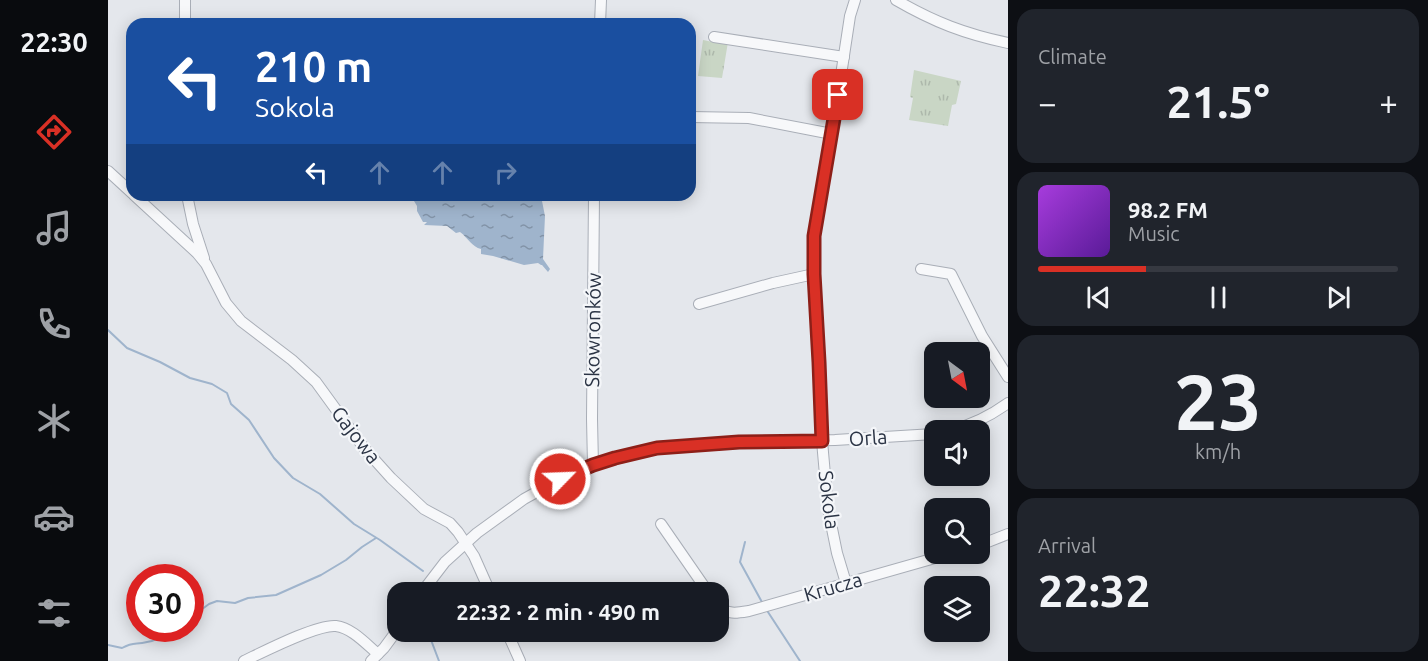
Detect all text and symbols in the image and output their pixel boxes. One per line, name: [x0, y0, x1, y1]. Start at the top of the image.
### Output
text: 22:30: [20, 27, 88, 57]
icon: left: [156, 42, 234, 120]
text: 210 m: [255, 43, 372, 90]
text: Climate: [1038, 45, 1107, 68]
pin: [812, 69, 863, 120]
text: 21.5°: [1166, 76, 1270, 127]
icon: arrive: [821, 78, 854, 111]
text: −: [1038, 84, 1057, 121]
text: +: [1379, 84, 1398, 121]
text: Sokola: [255, 92, 335, 122]
icon: directions: [33, 111, 75, 153]
icon: left: [300, 156, 333, 189]
icon: ahead: [363, 156, 396, 189]
icon: ahead: [426, 156, 459, 189]
icon: right: [489, 156, 522, 189]
text: 98.2 FM: [1128, 197, 1208, 222]
icon: music: [33, 207, 75, 249]
text: Music: [1128, 222, 1180, 245]
street label: Skowronków: [580, 272, 605, 388]
icon: previous: [1082, 281, 1115, 314]
icon: pause: [1202, 281, 1235, 314]
icon: next: [1322, 281, 1355, 314]
icon: phone: [33, 303, 75, 345]
north arrow: [924, 342, 990, 408]
map controls: [924, 342, 990, 642]
text: 23: [1174, 357, 1262, 445]
icon: climate: [33, 400, 75, 442]
street label: Gajowa: [327, 402, 386, 468]
button: sound: [924, 420, 990, 486]
street label: Orla: [848, 425, 888, 450]
text: km/h: [1195, 440, 1241, 463]
position arrow: [528, 447, 592, 511]
street label: Sokola: [814, 469, 845, 531]
icon: car: [33, 496, 75, 538]
button: search: [924, 498, 990, 564]
text: Arrival: [1038, 534, 1096, 557]
speed limit sign: 30: [126, 564, 204, 642]
text: 22:32: [1038, 565, 1151, 616]
street label: Krucza: [801, 567, 865, 606]
button: layers: [924, 576, 990, 642]
icon: filters: [33, 592, 75, 634]
text: 22:32 · 2 min · 490 m: [456, 599, 660, 624]

